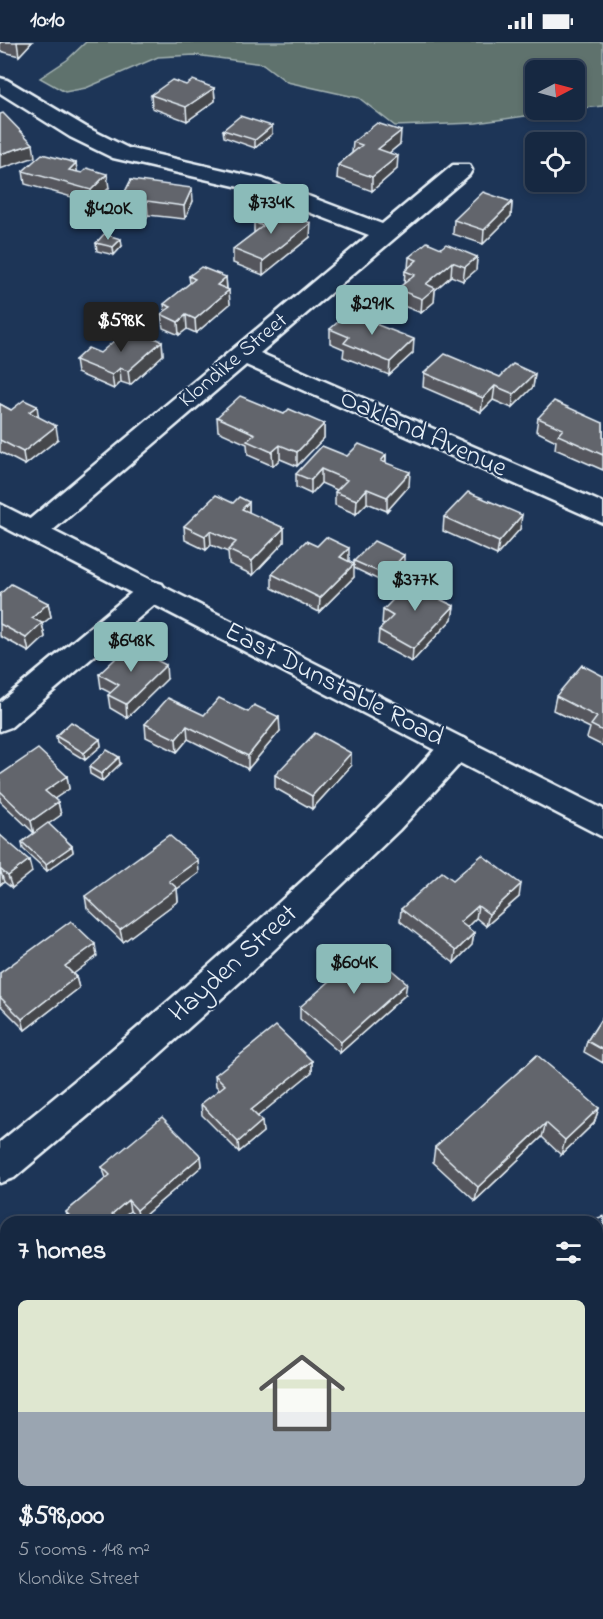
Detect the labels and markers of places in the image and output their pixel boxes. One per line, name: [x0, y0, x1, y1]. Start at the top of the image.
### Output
pin: $734K: [229, 184, 313, 235]
pin: $420K: [66, 190, 150, 241]
pin: $291K: [330, 285, 414, 336]
pin: $598K: [79, 302, 163, 353]
pin: $377K: [373, 561, 457, 612]
pin: $648K: [89, 622, 173, 673]
pin: $604K: [312, 944, 396, 995]

